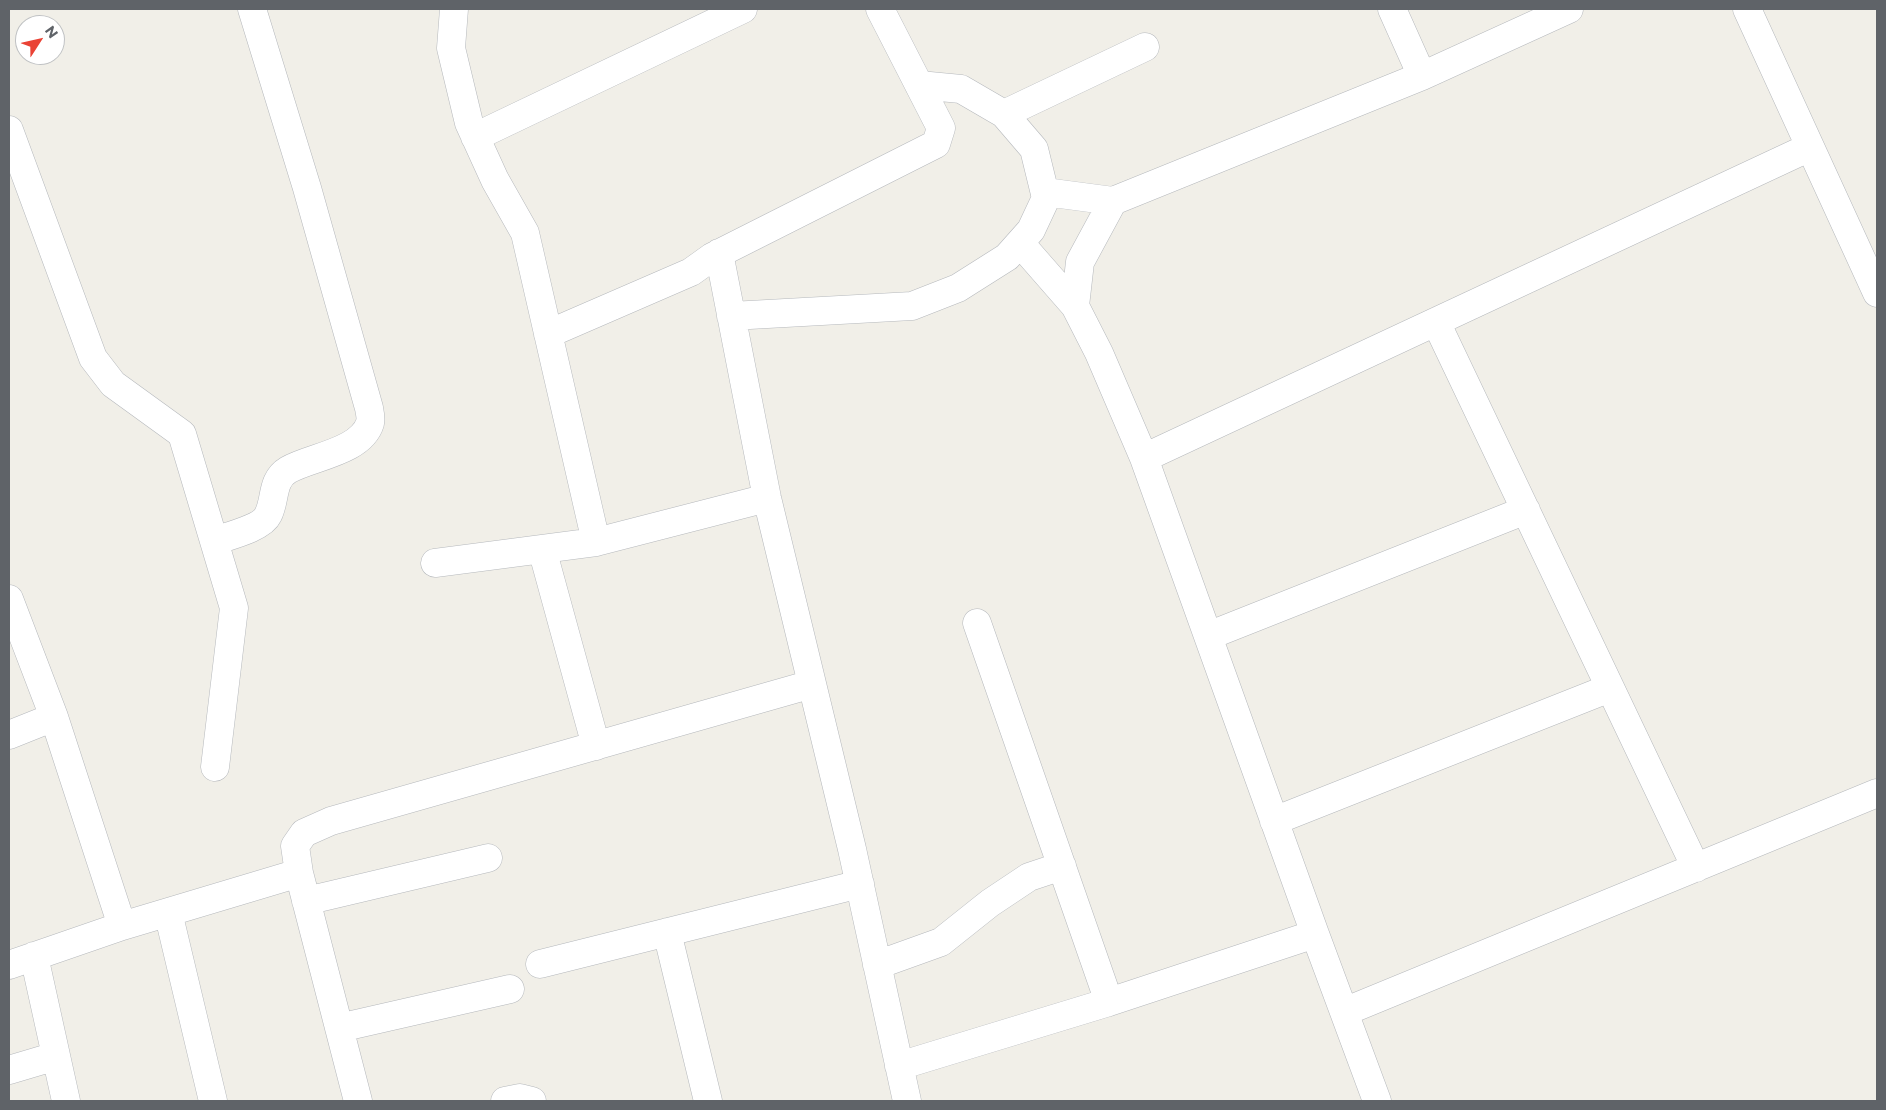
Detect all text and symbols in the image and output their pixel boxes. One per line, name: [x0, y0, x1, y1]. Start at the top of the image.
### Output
north arrow: [15, 15, 65, 65]
text: N: [41, 22, 62, 42]

